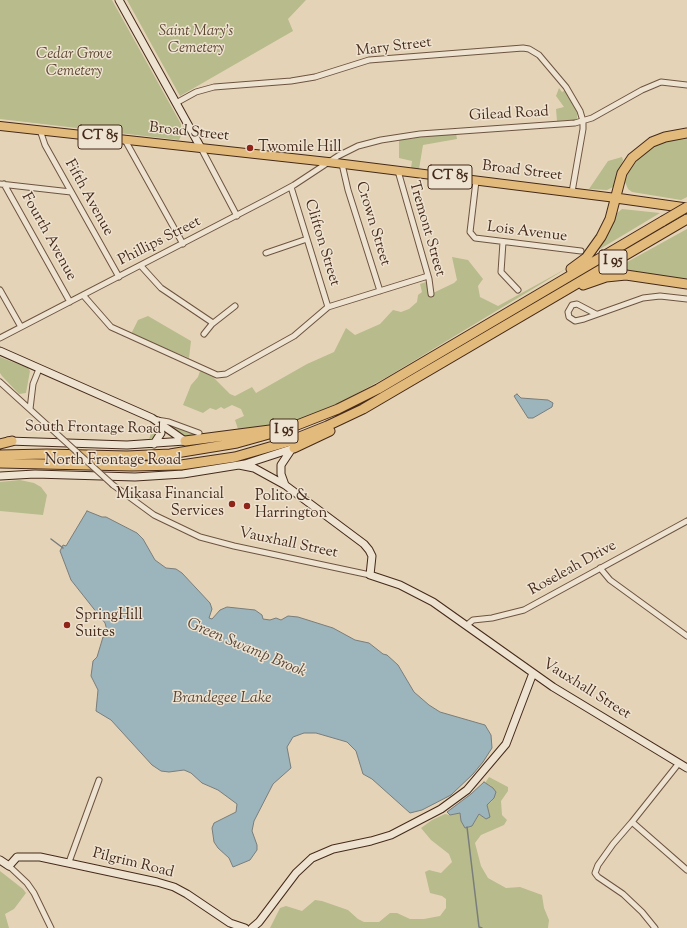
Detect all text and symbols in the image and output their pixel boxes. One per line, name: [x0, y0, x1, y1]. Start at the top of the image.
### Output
park label: Saint Mary's Cemetery: [159, 23, 233, 58]
street label: Mary Street: [355, 34, 433, 62]
park label: Cedar Grove Cemetery: [36, 46, 112, 81]
street label: Gilead Road: [469, 104, 549, 126]
street label: Broad Street: [148, 120, 230, 146]
road number: CT 85: [78, 125, 122, 149]
place label: Twomile Hill: [258, 139, 342, 157]
marker: Twomile Hill: [245, 143, 255, 153]
street label: Fifth Avenue: [60, 157, 116, 239]
street label: Broad Street: [481, 158, 563, 186]
road number: CT 85: [428, 165, 472, 189]
street label: Tremont Street: [404, 179, 448, 279]
street label: Crown Street: [351, 180, 393, 268]
street label: Fourth Avenue: [16, 190, 80, 284]
street label: Clifton Street: [299, 197, 343, 289]
street label: Phillips Street: [116, 214, 204, 270]
street label: Lois Avenue: [486, 219, 568, 247]
road number: I 95: [599, 250, 627, 274]
street label: South Frontage Road: [25, 419, 161, 439]
road number: I 95: [270, 419, 298, 443]
street label: North Frontage Road: [45, 452, 181, 470]
place label: Mikasa Financial Services: [116, 486, 224, 521]
place label: Polito & Harrington: [255, 488, 327, 523]
marker: Mikasa Financial Services: [227, 499, 237, 509]
marker: Polito & Harrington: [242, 501, 252, 511]
street label: Vauxhall Street: [237, 525, 339, 563]
street label: Roseleah Drive: [526, 538, 620, 600]
place label: SpringHill Suites: [75, 607, 143, 642]
water label: Green Swamp Brook: [183, 615, 309, 683]
marker: SpringHill Suites: [62, 620, 72, 630]
street label: Vauxhall Street: [538, 656, 634, 724]
water label: Brandegee Lake: [172, 689, 272, 709]
street label: Pilgrim Road: [91, 845, 175, 883]

